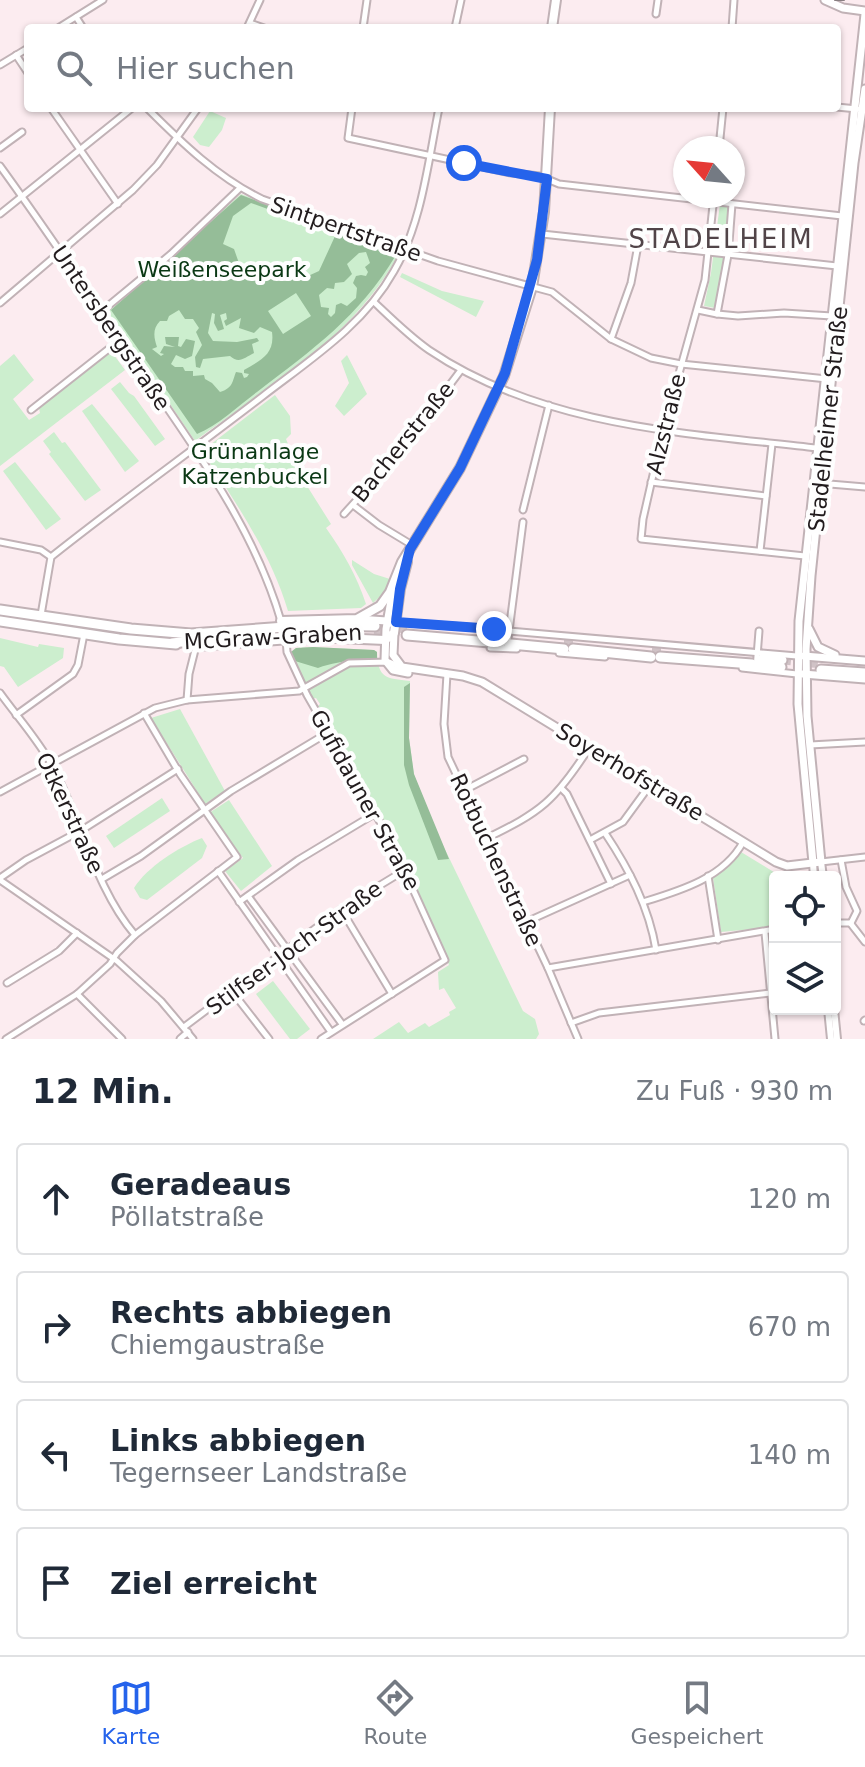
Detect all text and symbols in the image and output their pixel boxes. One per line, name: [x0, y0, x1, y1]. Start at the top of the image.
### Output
search box: [24, 24, 841, 112]
icon: search: [52, 46, 96, 90]
text: Hier suchen: [116, 51, 295, 86]
north arrow: [673, 136, 745, 208]
route start: [446, 145, 482, 181]
street label: Sintpertstraße: [267, 191, 425, 267]
district label: STADELHEIM: [628, 224, 814, 254]
street label: Untersbergstraße: [47, 241, 175, 415]
park label: Weißenseepark: [137, 257, 307, 282]
street label: Stadelheimer Straße: [804, 305, 852, 533]
street label: Alzstraße: [641, 371, 691, 477]
street label: Bacherstraße: [347, 377, 459, 507]
park label: Grünanlage Katzenbuckel: [182, 439, 328, 489]
route end: [476, 611, 512, 647]
street label: McGraw-Graben: [183, 620, 363, 654]
street label: Gufidauner Straße: [305, 705, 425, 895]
street label: Soyerhofstraße: [552, 718, 708, 826]
street label: Otkerstraße: [31, 749, 109, 877]
street label: Rotbuchenstraße: [445, 770, 547, 950]
map controls: [769, 871, 841, 1015]
button: locate: [769, 871, 841, 943]
street label: Stilfser-Joch-Straße: [201, 876, 387, 1020]
button: layers: [769, 943, 841, 1015]
text: 12 Min.: [32, 1071, 174, 1111]
text: Zu Fuß · 930 m: [636, 1076, 833, 1106]
text: Geradeaus: [110, 1167, 291, 1202]
icon: ahead: [34, 1177, 78, 1221]
text: 120 m: [748, 1184, 831, 1214]
text: Pöllatstraße: [110, 1202, 264, 1232]
text: Rechts abbiegen: [110, 1295, 392, 1330]
icon: right: [34, 1305, 78, 1349]
text: 670 m: [748, 1312, 831, 1342]
text: Chiemgaustraße: [110, 1330, 325, 1360]
text: Links abbiegen: [110, 1423, 366, 1458]
icon: left: [34, 1433, 78, 1477]
text: 140 m: [748, 1440, 831, 1470]
text: Tegernseer Landstraße: [110, 1458, 407, 1488]
icon: arrive: [34, 1561, 78, 1605]
text: Ziel erreicht: [110, 1566, 317, 1601]
tab: Karte: [102, 1676, 160, 1749]
tab: Route: [363, 1676, 427, 1749]
tab: Gespeichert: [631, 1676, 763, 1749]

